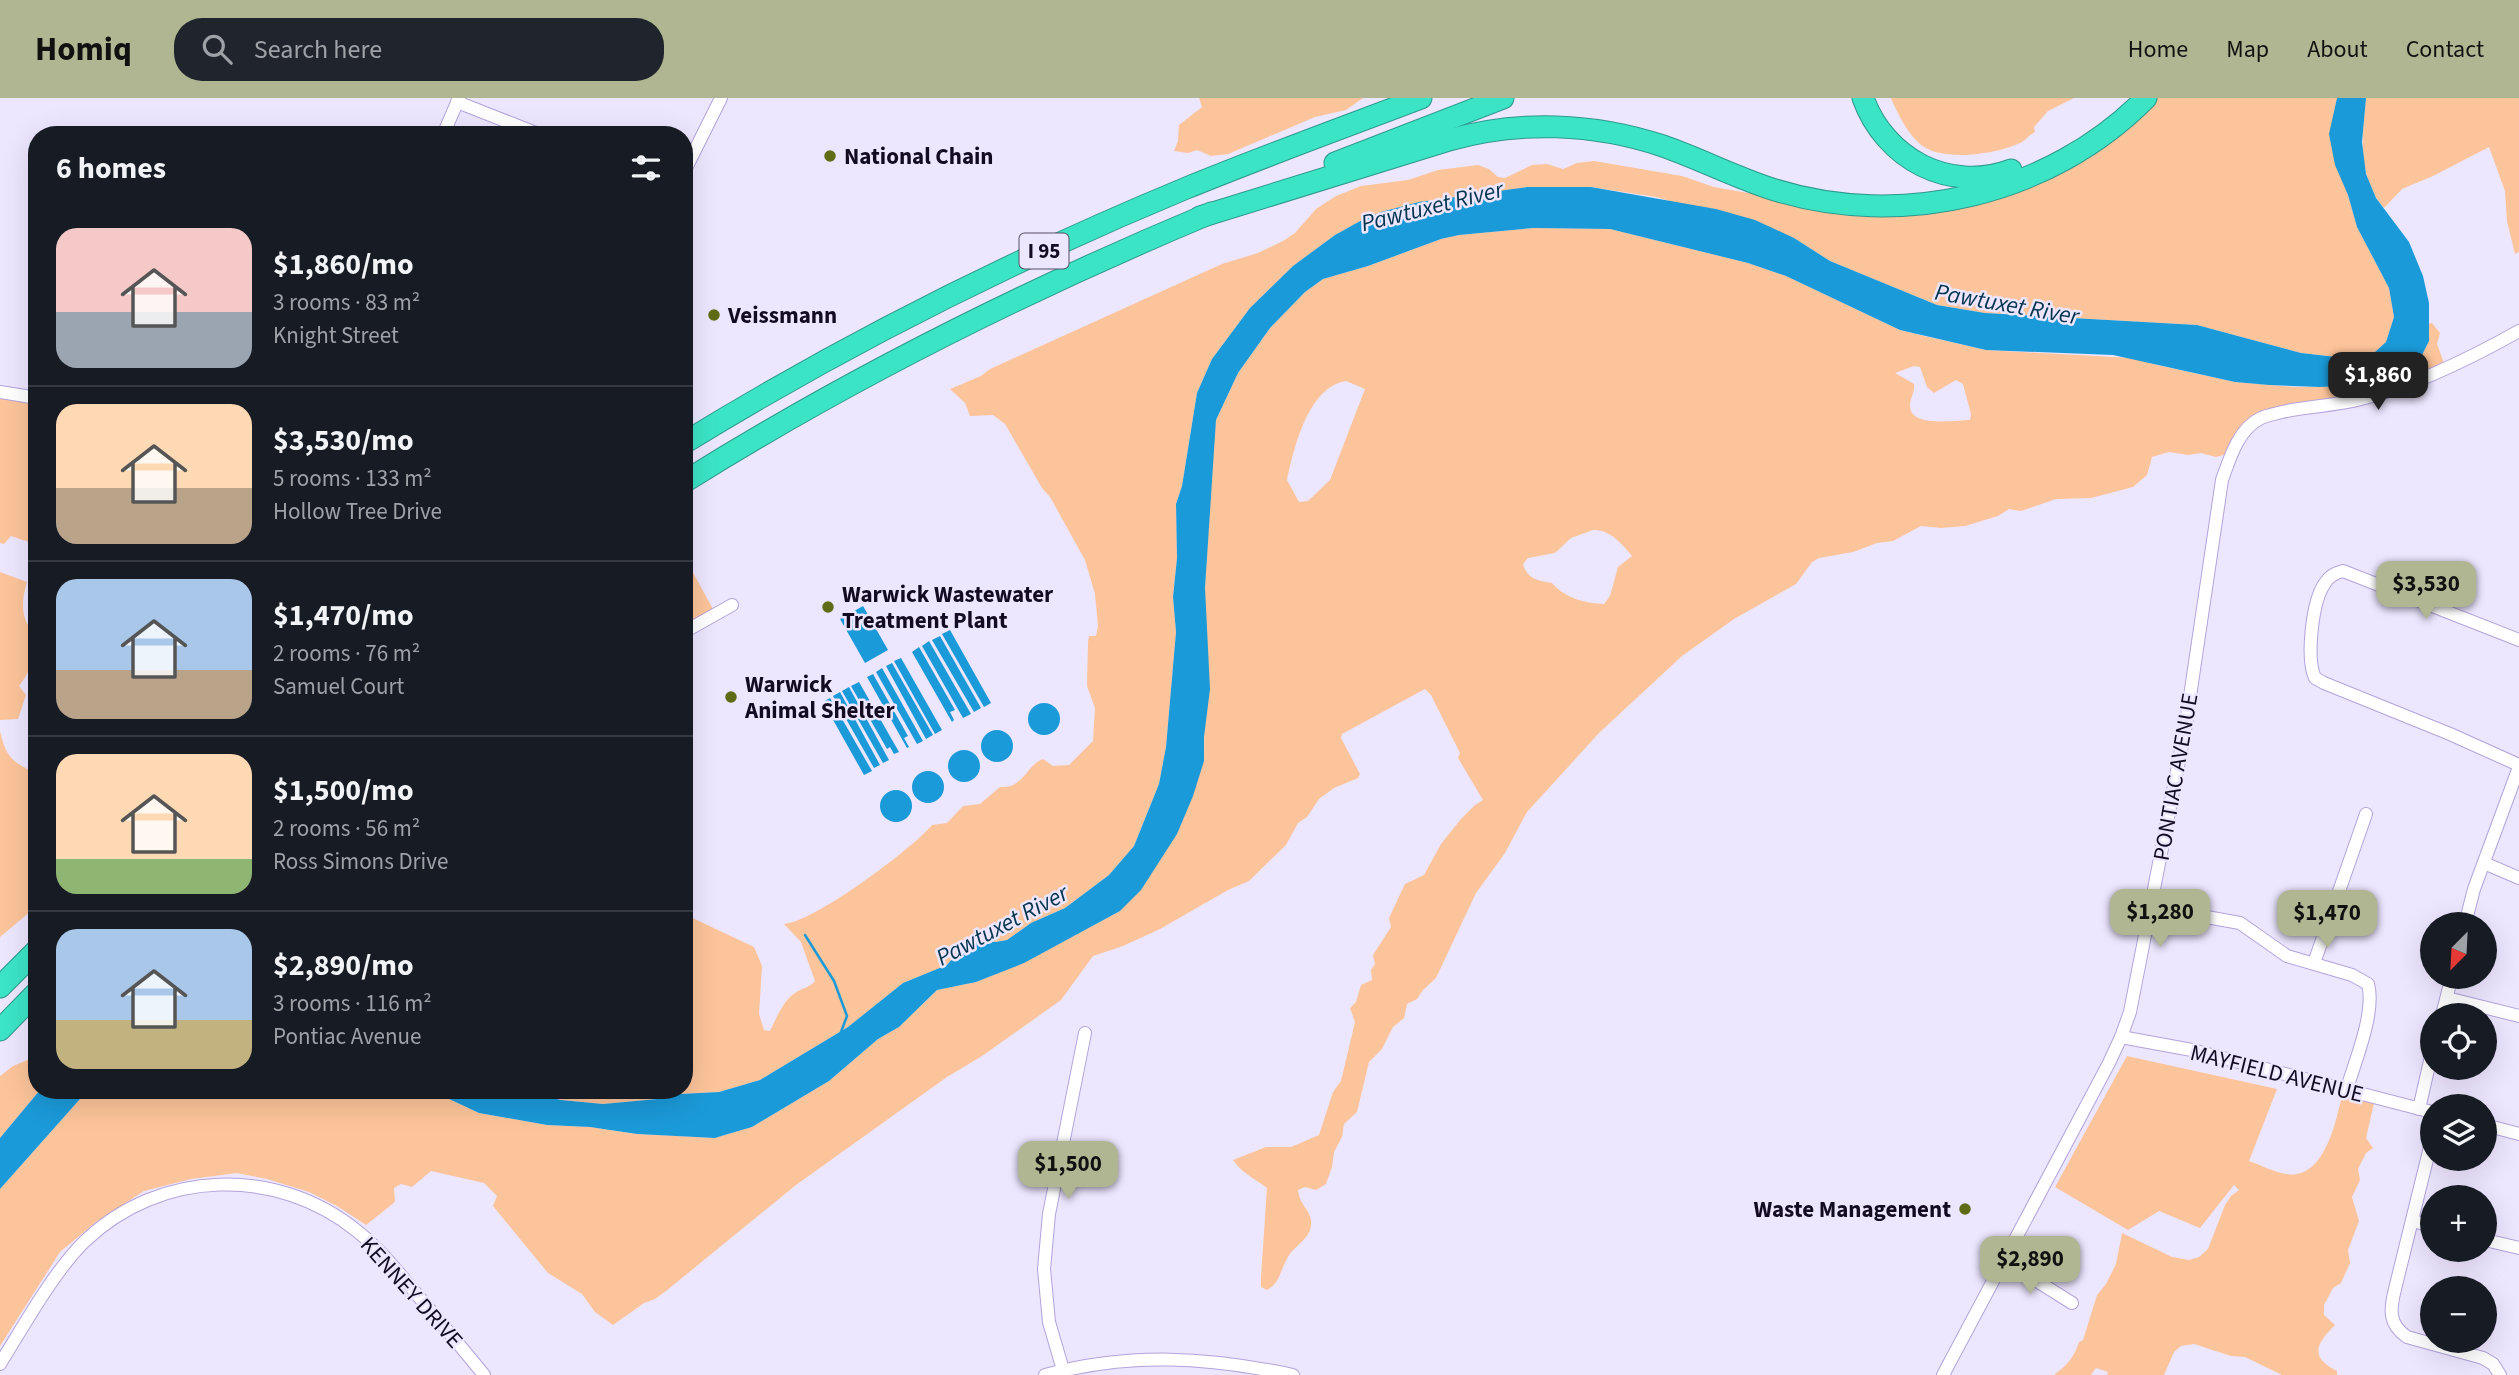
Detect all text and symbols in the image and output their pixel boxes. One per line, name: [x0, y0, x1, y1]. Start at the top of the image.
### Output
search box: [174, 18, 664, 81]
text: Homiq: [35, 26, 132, 73]
icon: search: [198, 30, 236, 68]
text: Search here: [254, 31, 382, 68]
text: Home: [2128, 32, 2188, 67]
text: Map: [2226, 32, 2269, 67]
text: About: [2307, 32, 2368, 67]
text: Contact: [2406, 32, 2484, 67]
place label: National Chain: [844, 140, 994, 173]
text: 6 homes: [56, 147, 166, 190]
marker: National Chain: [822, 148, 838, 164]
icon: filters: [627, 149, 665, 187]
water label: Pawtuxet River: [1357, 171, 1509, 241]
road number: I 95: [1020, 234, 1068, 268]
text: $1,860/mo: [273, 243, 414, 286]
icon: home: [112, 256, 196, 340]
water label: Pawtuxet River: [1932, 275, 2083, 335]
text: 3 rooms · 83 m²: [273, 286, 420, 319]
place label: Veissmann: [727, 299, 837, 332]
marker: Veissmann: [706, 307, 722, 323]
text: Knight Street: [273, 319, 399, 352]
pin: $1,860: [2321, 352, 2435, 412]
text: $1,860: [2344, 358, 2412, 391]
text: $3,530/mo: [273, 419, 414, 462]
icon: home: [112, 432, 196, 516]
text: 5 rooms · 133 m²: [273, 462, 432, 495]
text: Hollow Tree Drive: [273, 495, 442, 528]
pin: $3,530: [2369, 561, 2483, 621]
text: $3,530: [2392, 567, 2460, 600]
place label: Warwick Wastewater Treatment Plant: [842, 578, 1054, 637]
text: $1,470/mo: [273, 594, 414, 637]
marker: Warwick Wastewater Treatment Plant: [820, 599, 836, 615]
icon: home: [112, 607, 196, 691]
text: 2 rooms · 76 m²: [273, 637, 420, 670]
place label: Warwick Animal Shelter: [744, 668, 895, 727]
text: Samuel Court: [273, 670, 404, 703]
marker: Warwick Animal Shelter: [723, 689, 739, 705]
street label: PONTIAC AVENUE: [2145, 691, 2206, 863]
text: $1,500/mo: [273, 769, 414, 812]
icon: home: [112, 782, 196, 866]
text: 2 rooms · 56 m²: [273, 812, 420, 845]
text: Ross Simons Drive: [273, 845, 448, 878]
water label: Pawtuxet River: [930, 875, 1076, 975]
pin: $1,280: [2103, 890, 2217, 949]
pin: $1,470: [2270, 890, 2384, 950]
text: $1,280: [2126, 895, 2194, 928]
text: $1,470: [2293, 896, 2361, 929]
north arrow: [2420, 912, 2497, 989]
map controls: [2420, 912, 2497, 1353]
text: $2,890/mo: [273, 944, 414, 987]
icon: home: [112, 957, 196, 1041]
text: 3 rooms · 116 m²: [273, 987, 432, 1020]
button: locate: [2420, 1003, 2497, 1080]
text: Pontiac Avenue: [273, 1020, 422, 1053]
street label: MAYFIELD AVENUE: [2187, 1036, 2367, 1111]
button: layers: [2420, 1094, 2497, 1171]
pin: $1,500: [1011, 1142, 1125, 1201]
text: $1,500: [1034, 1147, 1102, 1180]
button: +: [2420, 1185, 2497, 1262]
place label: Waste Management: [1754, 1193, 1951, 1226]
marker: Waste Management: [1957, 1201, 1973, 1217]
street label: KENNEY DRIVE: [352, 1229, 471, 1355]
pin: $2,890: [1973, 1236, 2087, 1296]
text: $2,890: [1996, 1242, 2064, 1275]
button: −: [2420, 1276, 2497, 1353]

